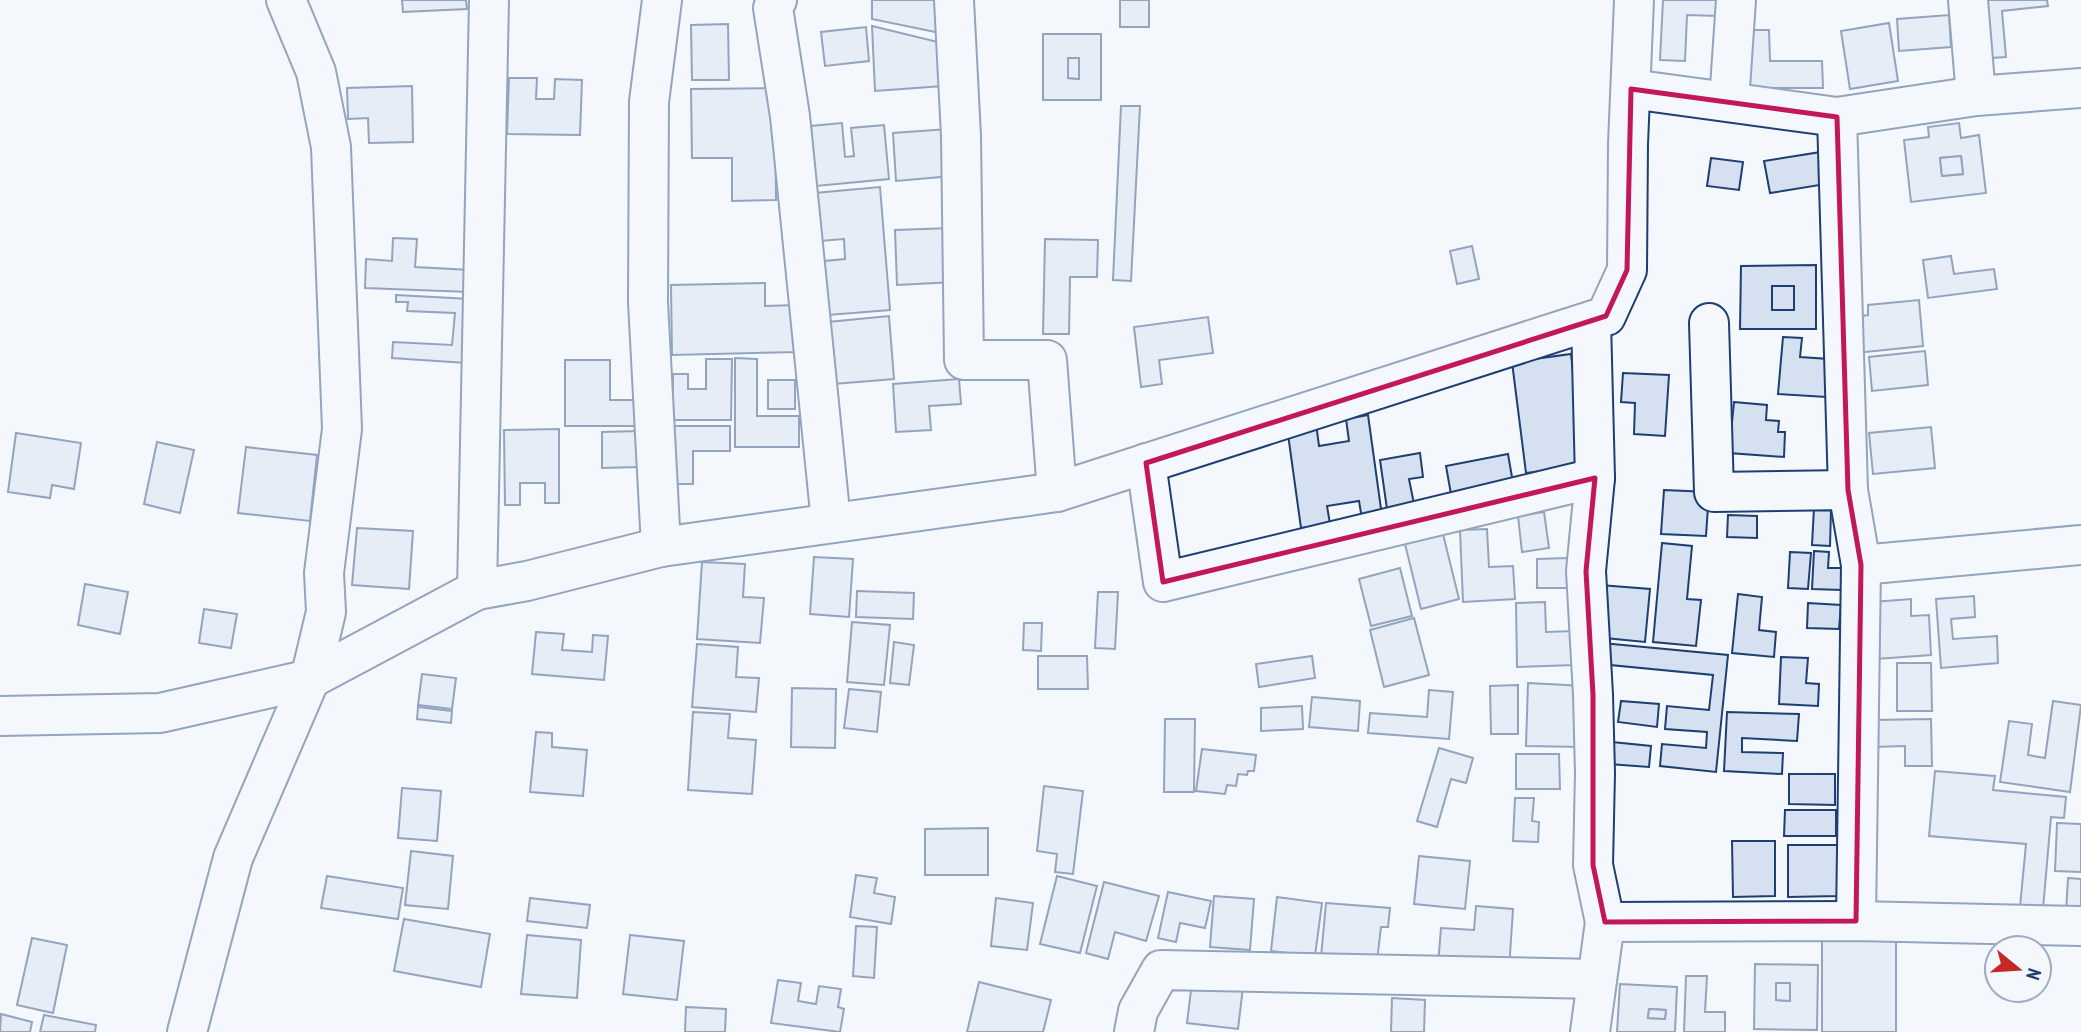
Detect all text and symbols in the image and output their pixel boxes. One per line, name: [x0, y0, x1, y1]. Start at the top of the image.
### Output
north arrow: [1983, 934, 2053, 1004]
text: N: [2021, 966, 2047, 983]

